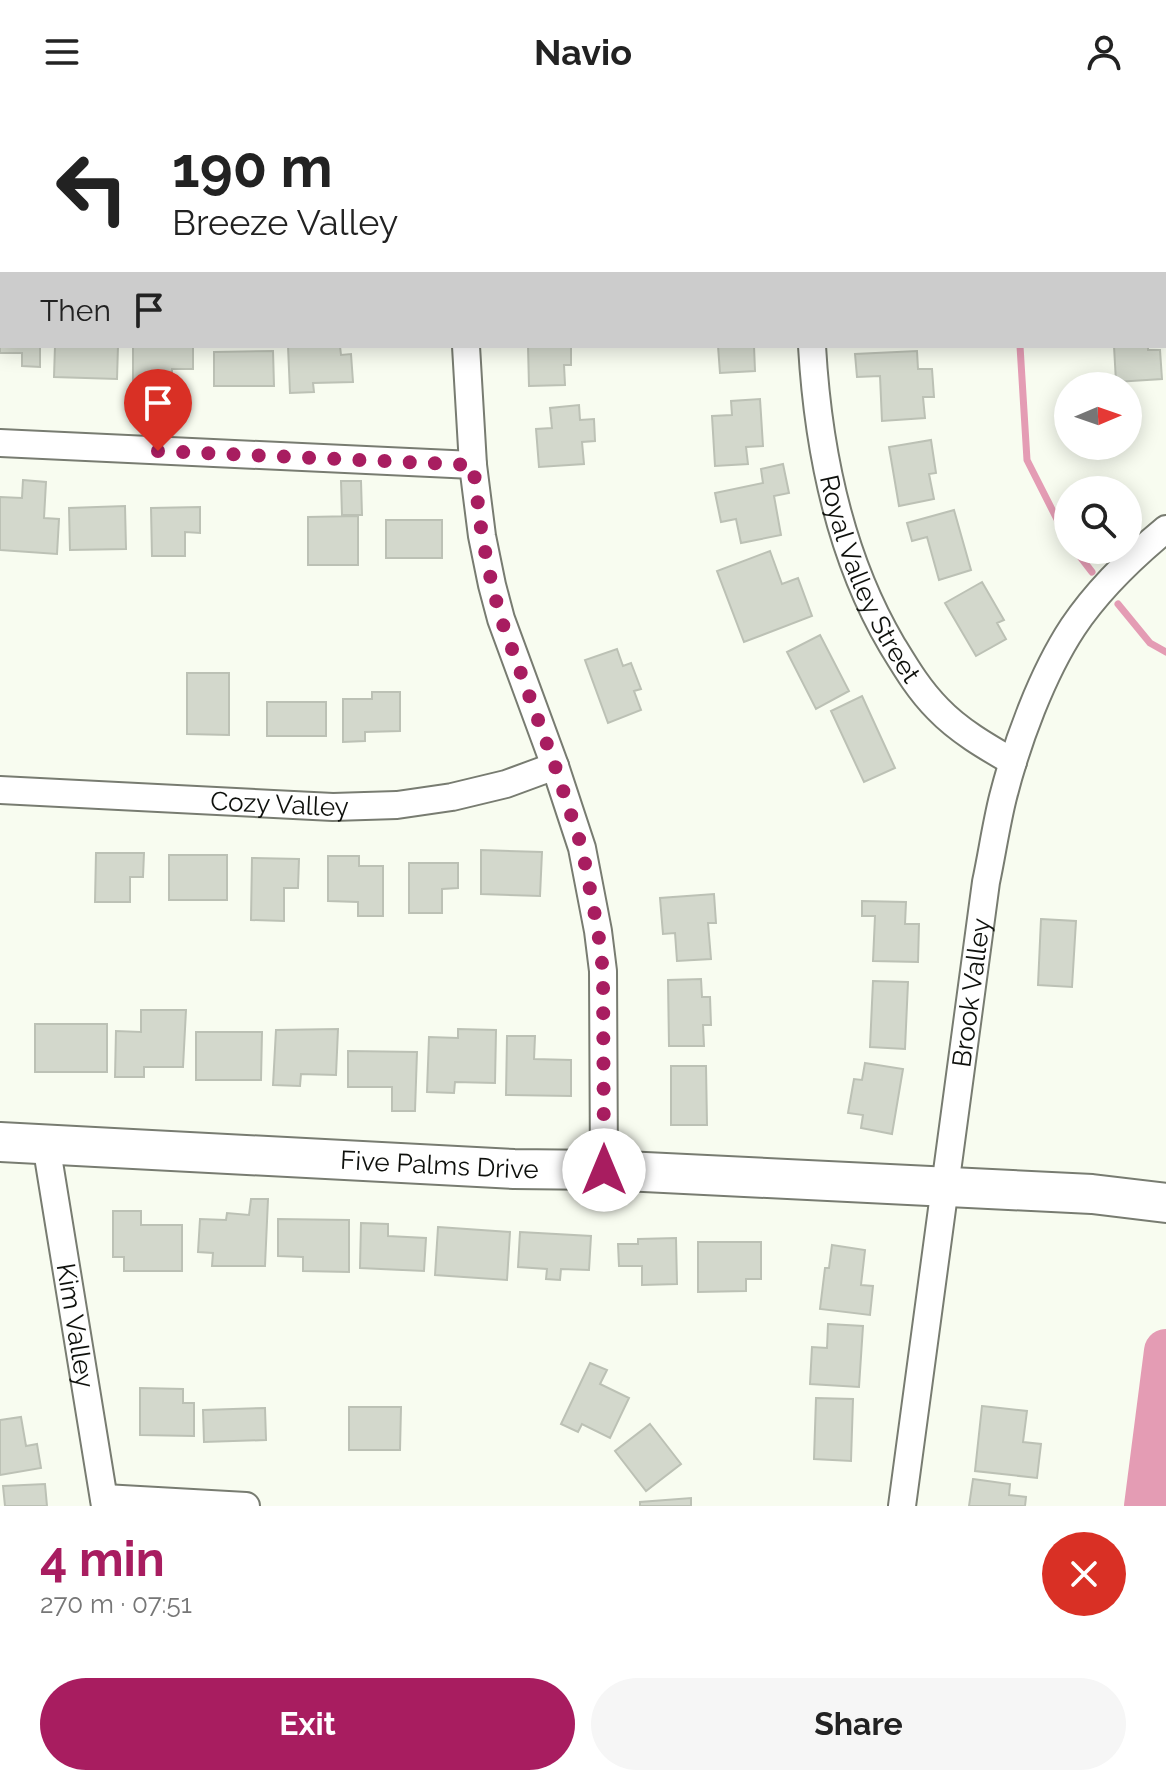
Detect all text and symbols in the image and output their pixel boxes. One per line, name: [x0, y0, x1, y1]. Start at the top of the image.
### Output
icon: menu: [40, 30, 84, 74]
icon: person: [1082, 30, 1126, 74]
text: Navio: [534, 31, 632, 73]
text: 190 m: [172, 134, 333, 200]
icon: left: [40, 136, 144, 240]
text: Breeze Valley: [172, 201, 398, 243]
icon: arrive: [127, 288, 171, 332]
text: Then: [40, 293, 111, 328]
pin: [124, 369, 192, 451]
north arrow: [1054, 372, 1142, 460]
map controls: [1054, 372, 1142, 564]
icon: arrive: [136, 381, 180, 425]
street label: Royal Valley Street: [814, 472, 927, 688]
button: search: [1054, 476, 1142, 564]
street label: Cozy Valley: [210, 786, 349, 822]
street label: Brook Valley: [946, 916, 996, 1069]
position arrow: [562, 1128, 646, 1212]
street label: Five Palms Drive: [339, 1145, 539, 1184]
street label: Kim Valley: [51, 1261, 101, 1390]
text: 4 min: [40, 1531, 165, 1587]
button: close: [1042, 1532, 1126, 1616]
text: 270 m · 07:51: [40, 1589, 192, 1619]
button: Exit: [40, 1678, 575, 1770]
button: Share: [591, 1678, 1126, 1770]

